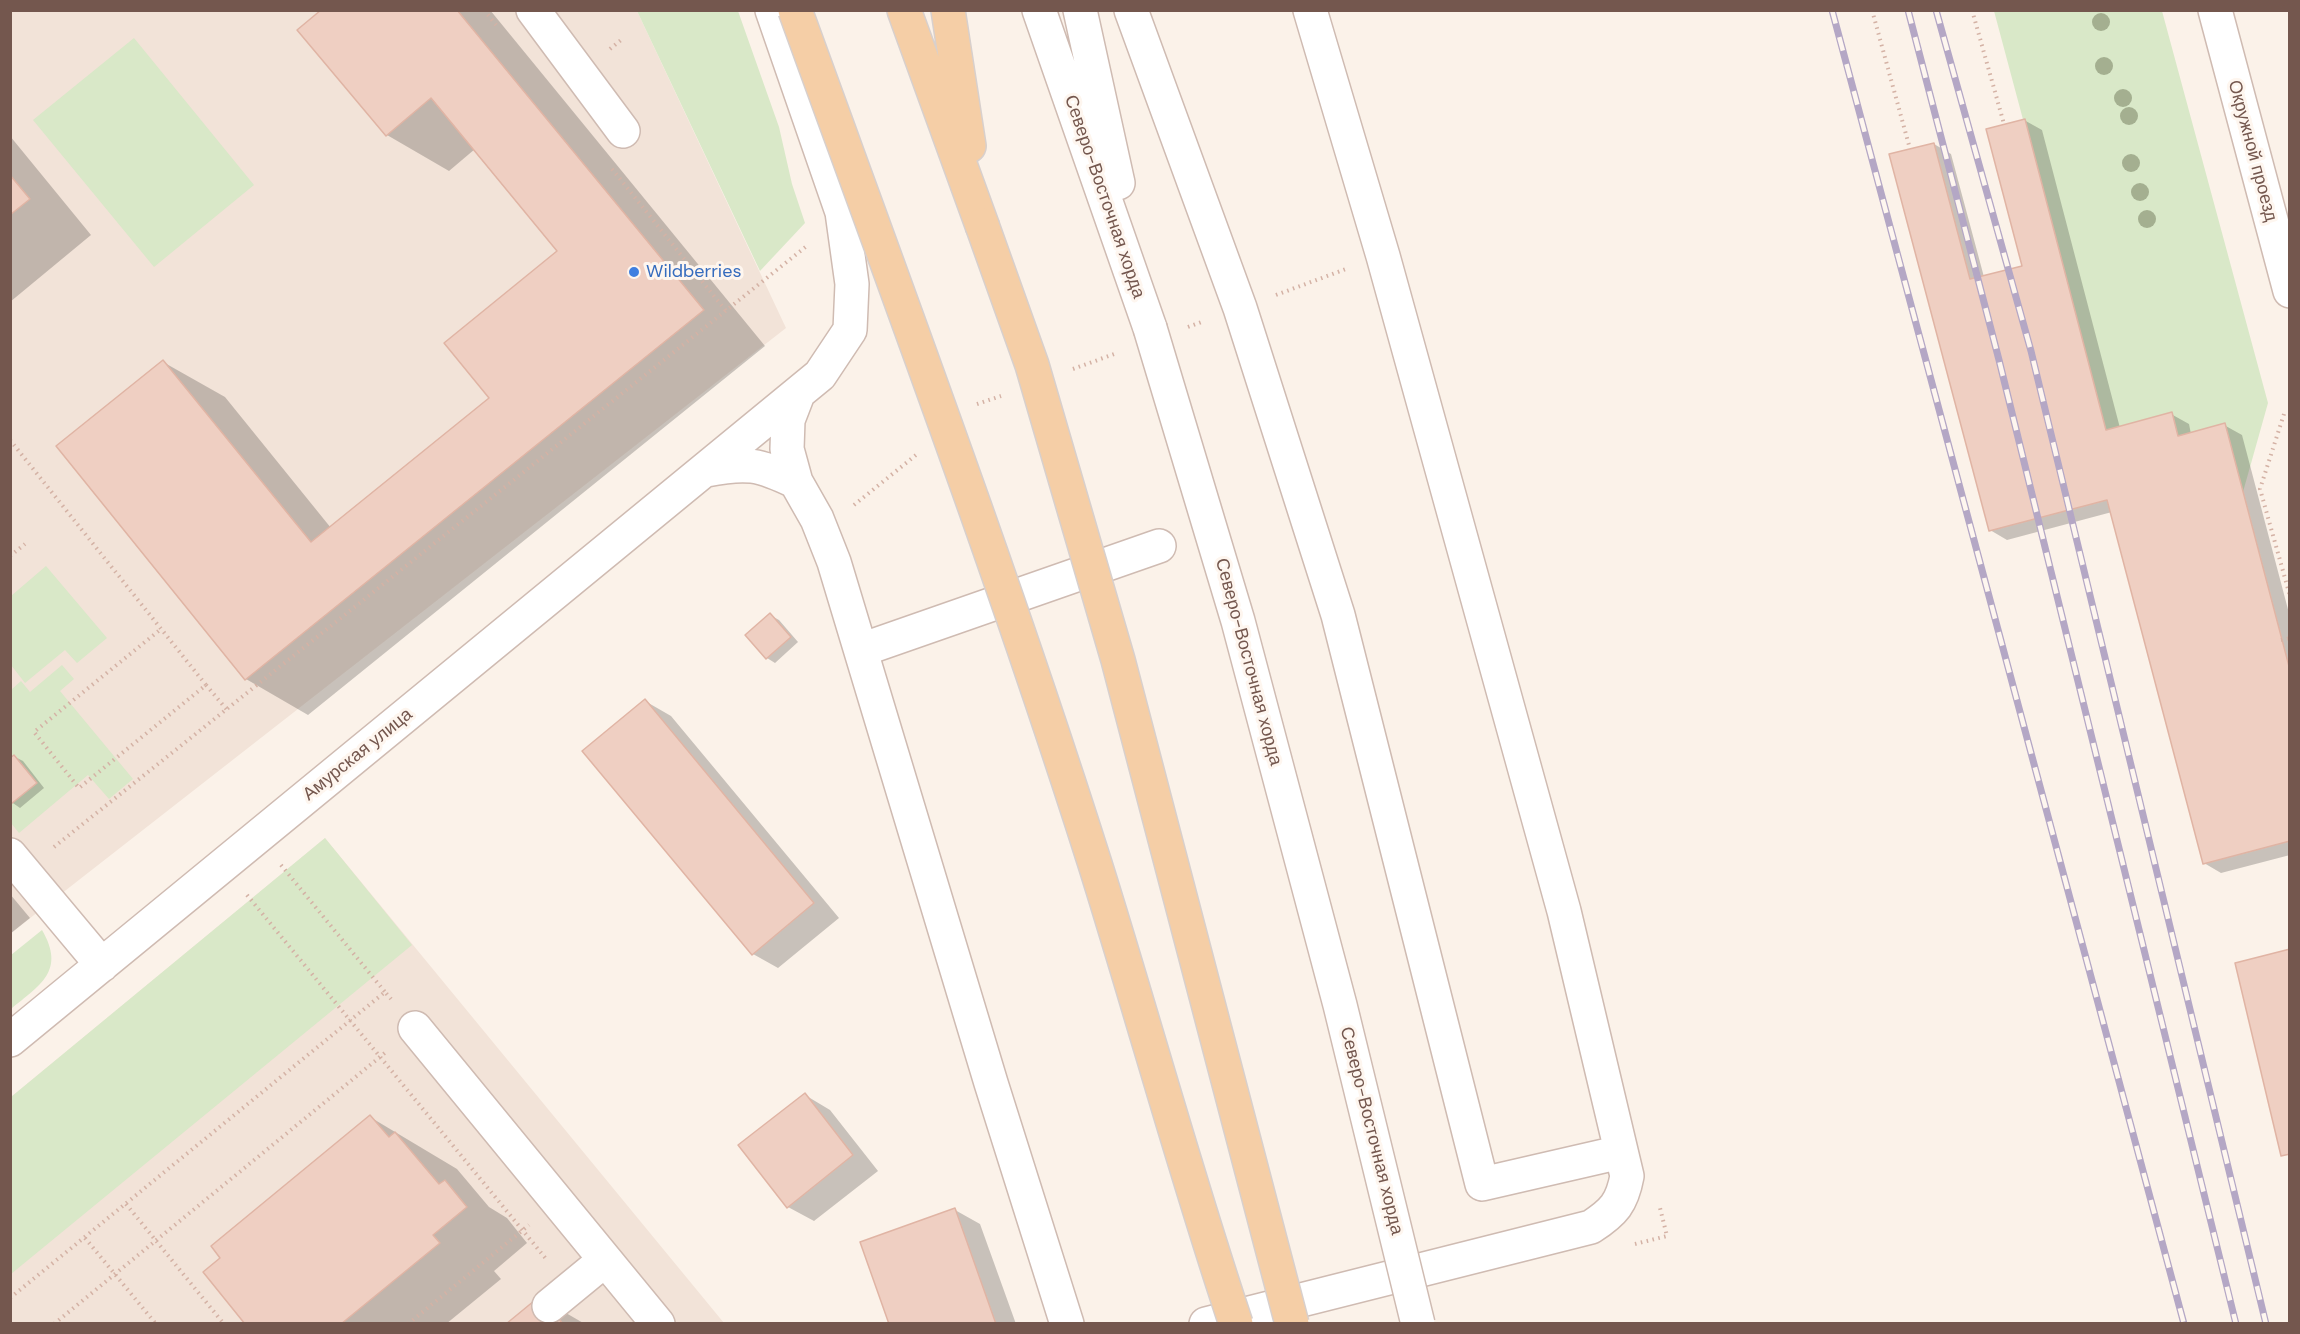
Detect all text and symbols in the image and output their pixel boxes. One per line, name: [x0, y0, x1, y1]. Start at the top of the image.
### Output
street label: Окружной проезд: [2223, 78, 2281, 224]
street label: Северо-Восточная хорда: [1059, 93, 1149, 301]
place label: Wildberries: [646, 261, 741, 283]
marker: Wildberries: [627, 265, 641, 279]
street label: Северо-Восточная хорда: [1210, 556, 1286, 768]
street label: Амурская улица: [299, 704, 417, 806]
street label: Северо-Восточная хорда: [1335, 1025, 1407, 1237]

